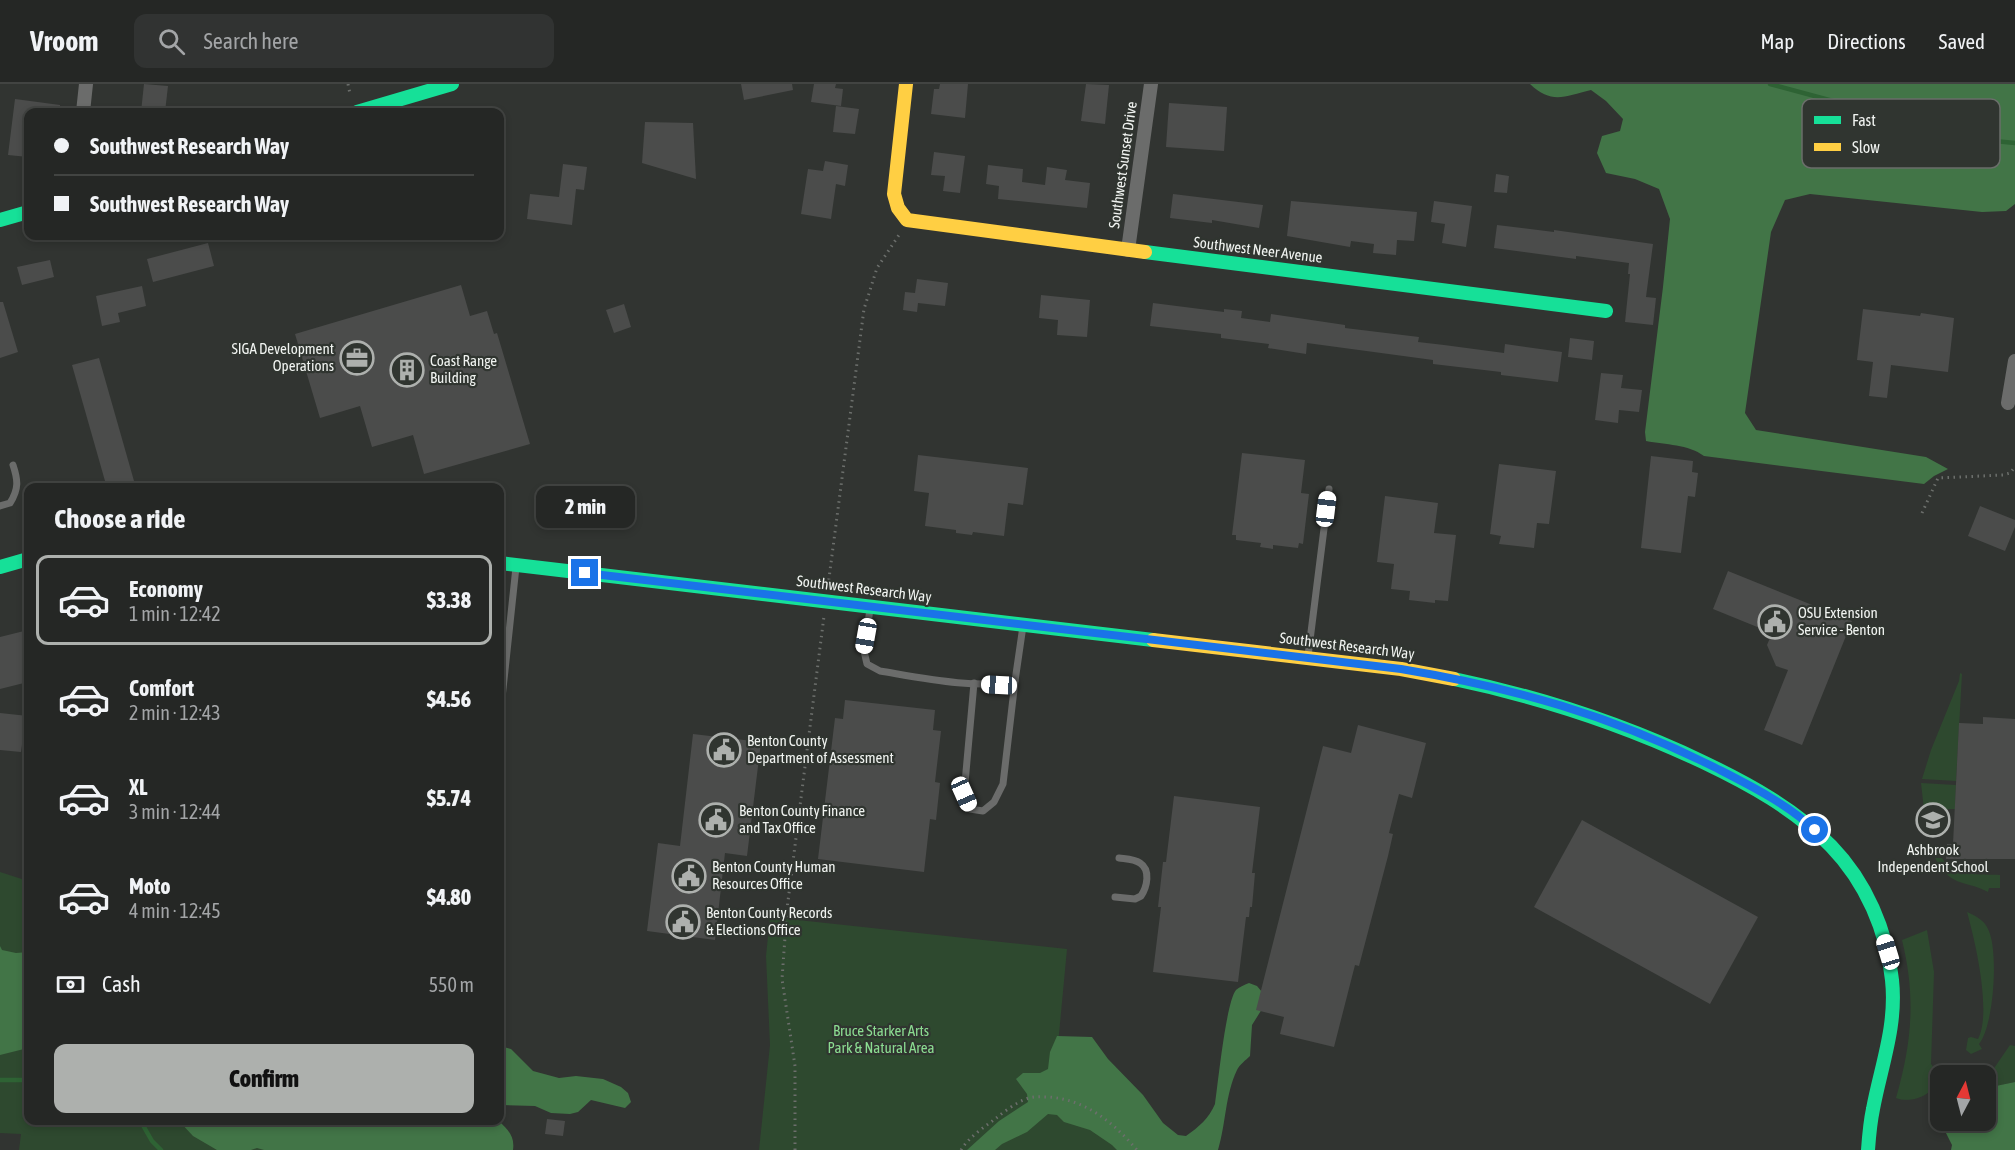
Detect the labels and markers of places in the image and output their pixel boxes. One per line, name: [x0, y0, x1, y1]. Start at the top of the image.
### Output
place label: SIGA Development Operations: [231, 340, 334, 374]
office icon: SIGA Development Operations: [339, 340, 375, 376]
building icon: Coast Range Building: [389, 352, 425, 388]
place label: Coast Range Building: [430, 352, 497, 386]
public building icon: OSU Extension Service - Benton: [1757, 604, 1793, 640]
place label: OSU Extension Service - Benton: [1798, 604, 1885, 638]
public building icon: Benton County Department of Assessment: [706, 732, 742, 768]
place label: Benton County Department of Assessment: [747, 732, 894, 766]
public building icon: Benton County Finance and Tax Office: [698, 802, 734, 838]
place label: Benton County Finance and Tax Office: [739, 802, 865, 836]
school or university icon: Ashbrook Independent School: [1915, 802, 1951, 838]
place label: Ashbrook Independent School: [1878, 841, 1989, 875]
public building icon: Benton County Human Resources Office: [671, 858, 707, 894]
place label: Benton County Human Resources Office: [712, 858, 836, 892]
public building icon: Benton County Records & Elections Office: [665, 904, 701, 940]
place label: Benton County Records & Elections Office: [706, 904, 832, 938]

